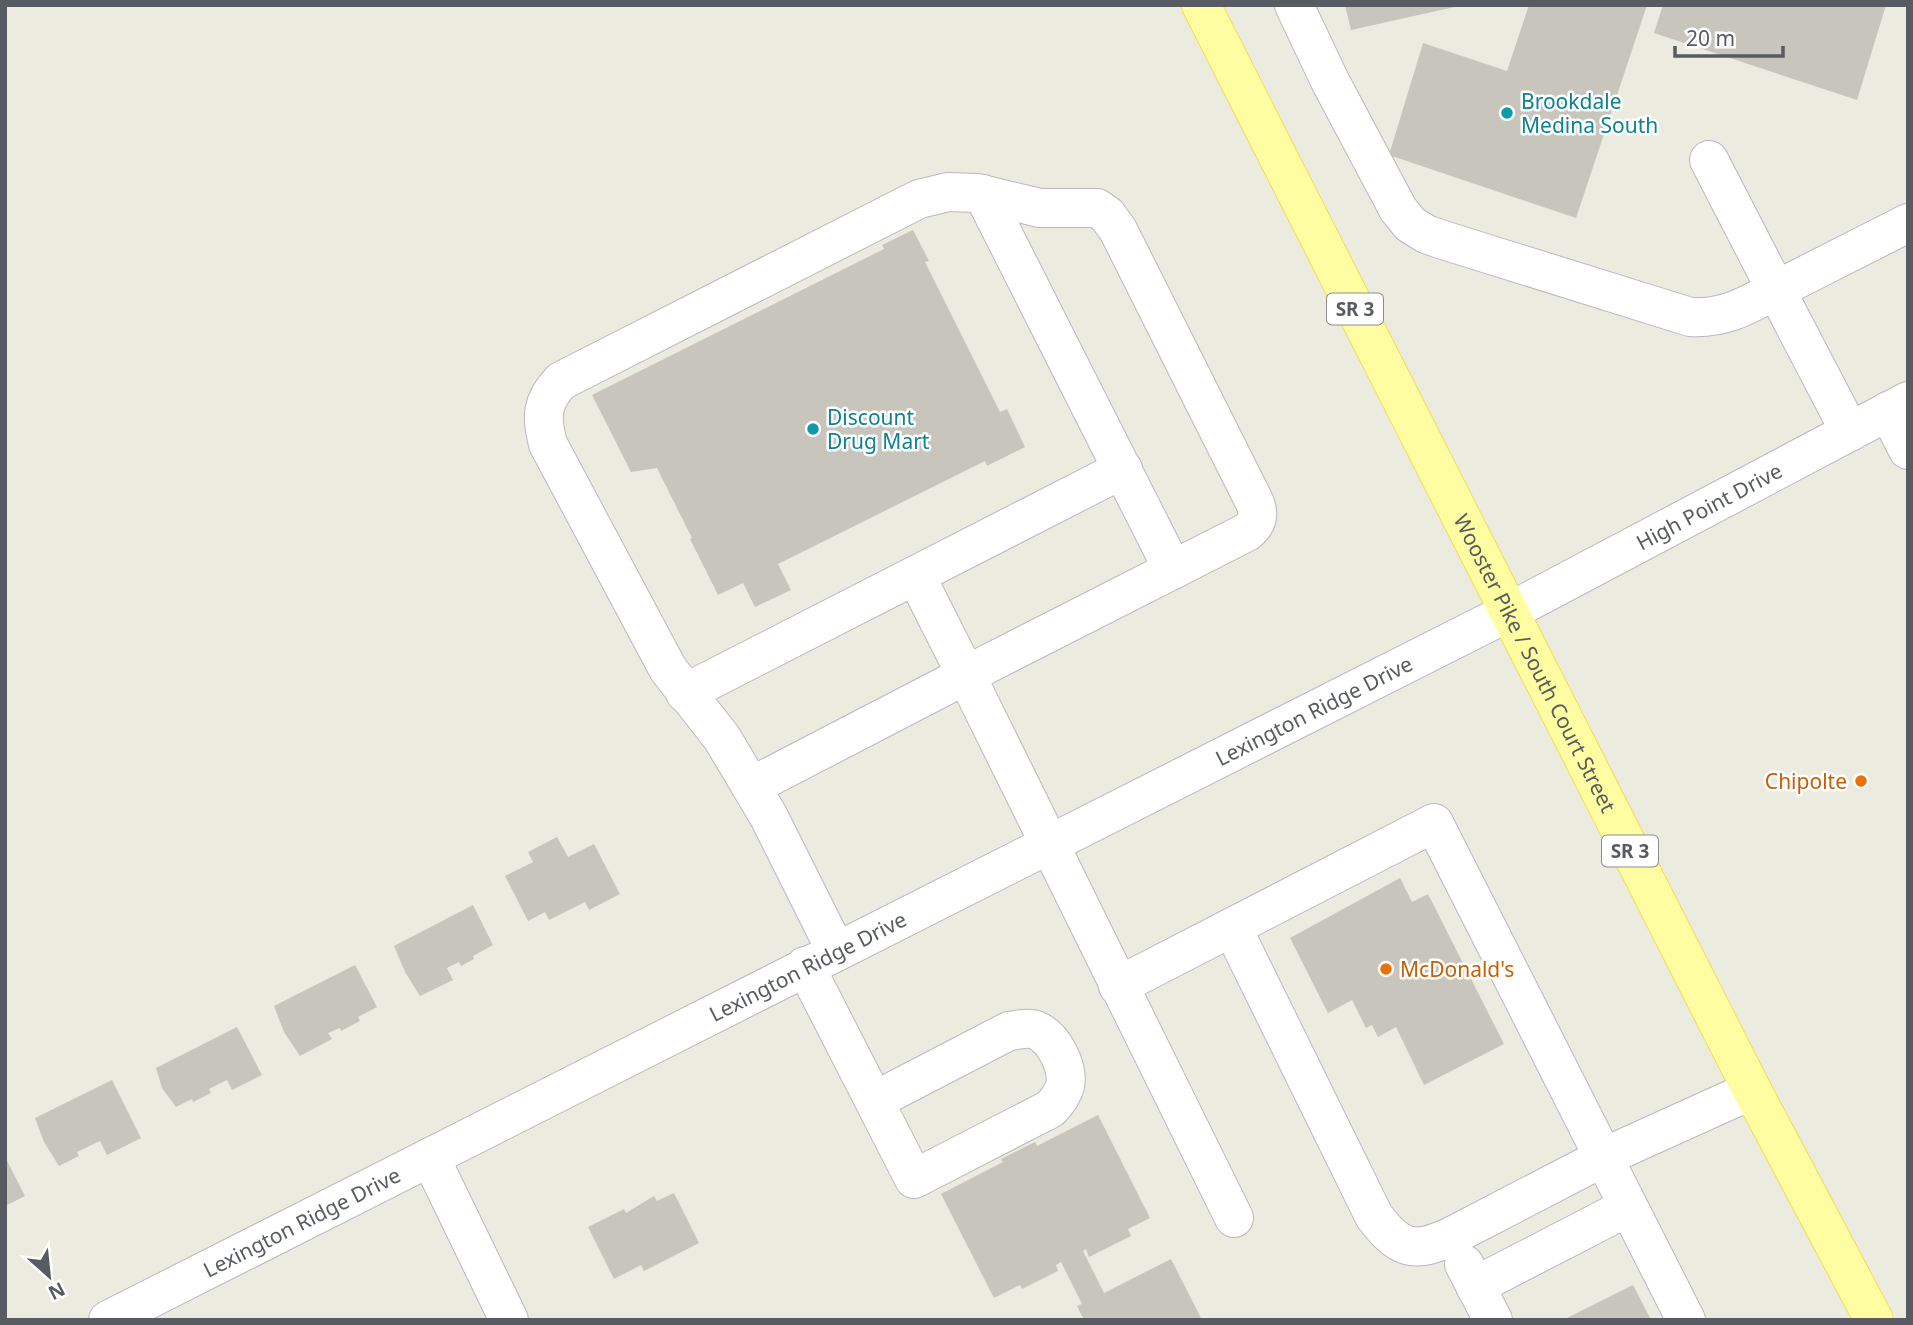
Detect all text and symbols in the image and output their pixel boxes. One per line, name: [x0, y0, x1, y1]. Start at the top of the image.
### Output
scale bar: [1675, 14, 1784, 58]
text: 20 m: [1686, 24, 1735, 52]
place label: Brookdale Medina South: [1521, 87, 1658, 139]
marker: Brookdale Medina South: [1499, 105, 1515, 121]
road number: SR 3: [1327, 294, 1383, 324]
place label: Discount Drug Mart: [827, 403, 930, 455]
marker: Discount Drug Mart: [805, 421, 821, 437]
street label: High Point Drive: [1631, 456, 1787, 556]
street label: Wooster Pike / South Court Street: [1448, 509, 1623, 817]
street label: Lexington Ridge Drive: [1210, 649, 1417, 772]
place label: Chipolte: [1765, 767, 1847, 795]
marker: Chipolte: [1853, 773, 1869, 789]
road number: SR 3: [1602, 836, 1658, 866]
street label: Lexington Ridge Drive: [704, 905, 911, 1028]
place label: McDonald's: [1400, 955, 1514, 983]
marker: McDonald's: [1378, 961, 1394, 977]
street label: Lexington Ridge Drive: [198, 1161, 405, 1284]
north arrow: [14, 1241, 84, 1311]
text: N: [44, 1276, 70, 1306]

